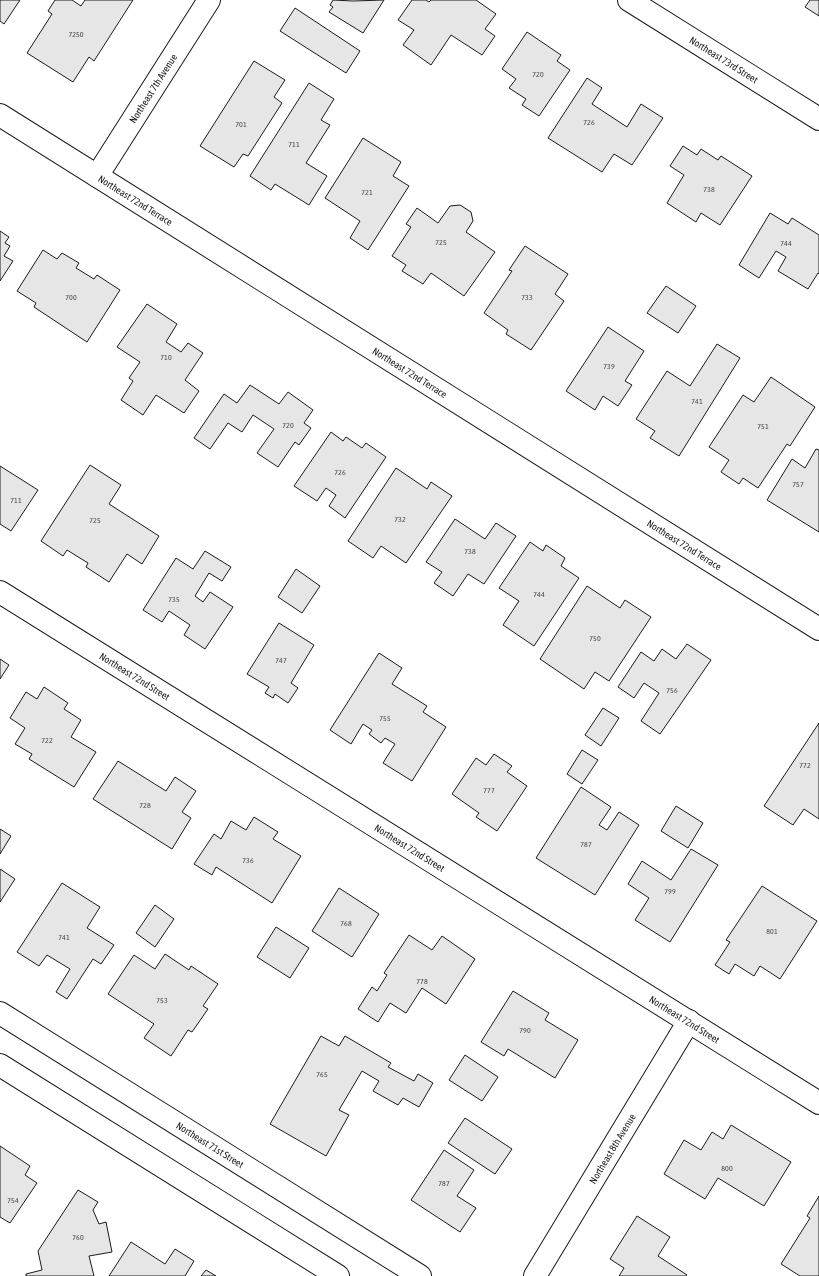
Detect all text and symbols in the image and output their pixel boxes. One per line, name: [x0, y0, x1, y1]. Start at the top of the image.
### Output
house number: 7250: [68, 30, 84, 39]
street label: Northeast 73rd Street: [687, 34, 760, 85]
street label: Northeast 7th Avenue: [127, 52, 180, 125]
house number: 720: [532, 70, 544, 79]
house number: 726: [583, 118, 595, 127]
house number: 701: [235, 120, 247, 129]
house number: 711: [288, 140, 300, 149]
street label: Northeast 72nd Terrace: [96, 173, 175, 228]
house number: 738: [703, 185, 715, 194]
house number: 721: [361, 188, 373, 197]
house number: 725: [435, 238, 447, 247]
house number: 744: [780, 239, 792, 248]
house number: 700: [65, 293, 77, 302]
house number: 733: [521, 293, 533, 302]
street label: Northeast 72nd Terrace: [371, 345, 449, 400]
house number: 710: [160, 353, 172, 362]
house number: 739: [603, 362, 615, 371]
house number: 741: [691, 397, 703, 406]
house number: 720: [282, 421, 294, 430]
house number: 751: [757, 422, 769, 431]
house number: 726: [334, 468, 346, 477]
house number: 757: [792, 480, 804, 489]
house number: 711: [10, 496, 22, 505]
house number: 732: [394, 515, 406, 524]
house number: 725: [89, 516, 101, 525]
street label: Northeast 72nd Terrace: [645, 518, 724, 573]
house number: 738: [464, 547, 476, 556]
house number: 744: [533, 590, 545, 599]
house number: 735: [168, 595, 180, 604]
house number: 750: [589, 634, 601, 643]
street label: Northeast 72nd Street: [98, 651, 172, 703]
house number: 747: [275, 656, 287, 665]
house number: 756: [666, 686, 678, 695]
house number: 755: [379, 714, 391, 723]
house number: 722: [41, 736, 53, 745]
house number: 772: [799, 761, 811, 770]
house number: 777: [483, 786, 495, 795]
house number: 728: [139, 801, 151, 810]
street label: Northeast 72nd Street: [372, 822, 447, 874]
house number: 787: [580, 840, 592, 849]
house number: 736: [242, 856, 254, 865]
house number: 799: [664, 887, 676, 896]
house number: 768: [340, 919, 352, 928]
house number: 801: [766, 927, 778, 936]
house number: 741: [58, 933, 70, 942]
house number: 778: [416, 977, 428, 986]
street label: Northeast 72nd Street: [647, 994, 722, 1046]
house number: 753: [156, 996, 168, 1005]
house number: 790: [519, 1026, 531, 1035]
house number: 765: [316, 1070, 328, 1079]
street label: Northeast 8th Avenue: [587, 1111, 638, 1186]
street label: Northeast 71st Street: [174, 1120, 246, 1170]
house number: 800: [721, 1164, 733, 1173]
house number: 787: [438, 1179, 450, 1188]
house number: 754: [7, 1196, 19, 1205]
house number: 760: [72, 1233, 84, 1242]

